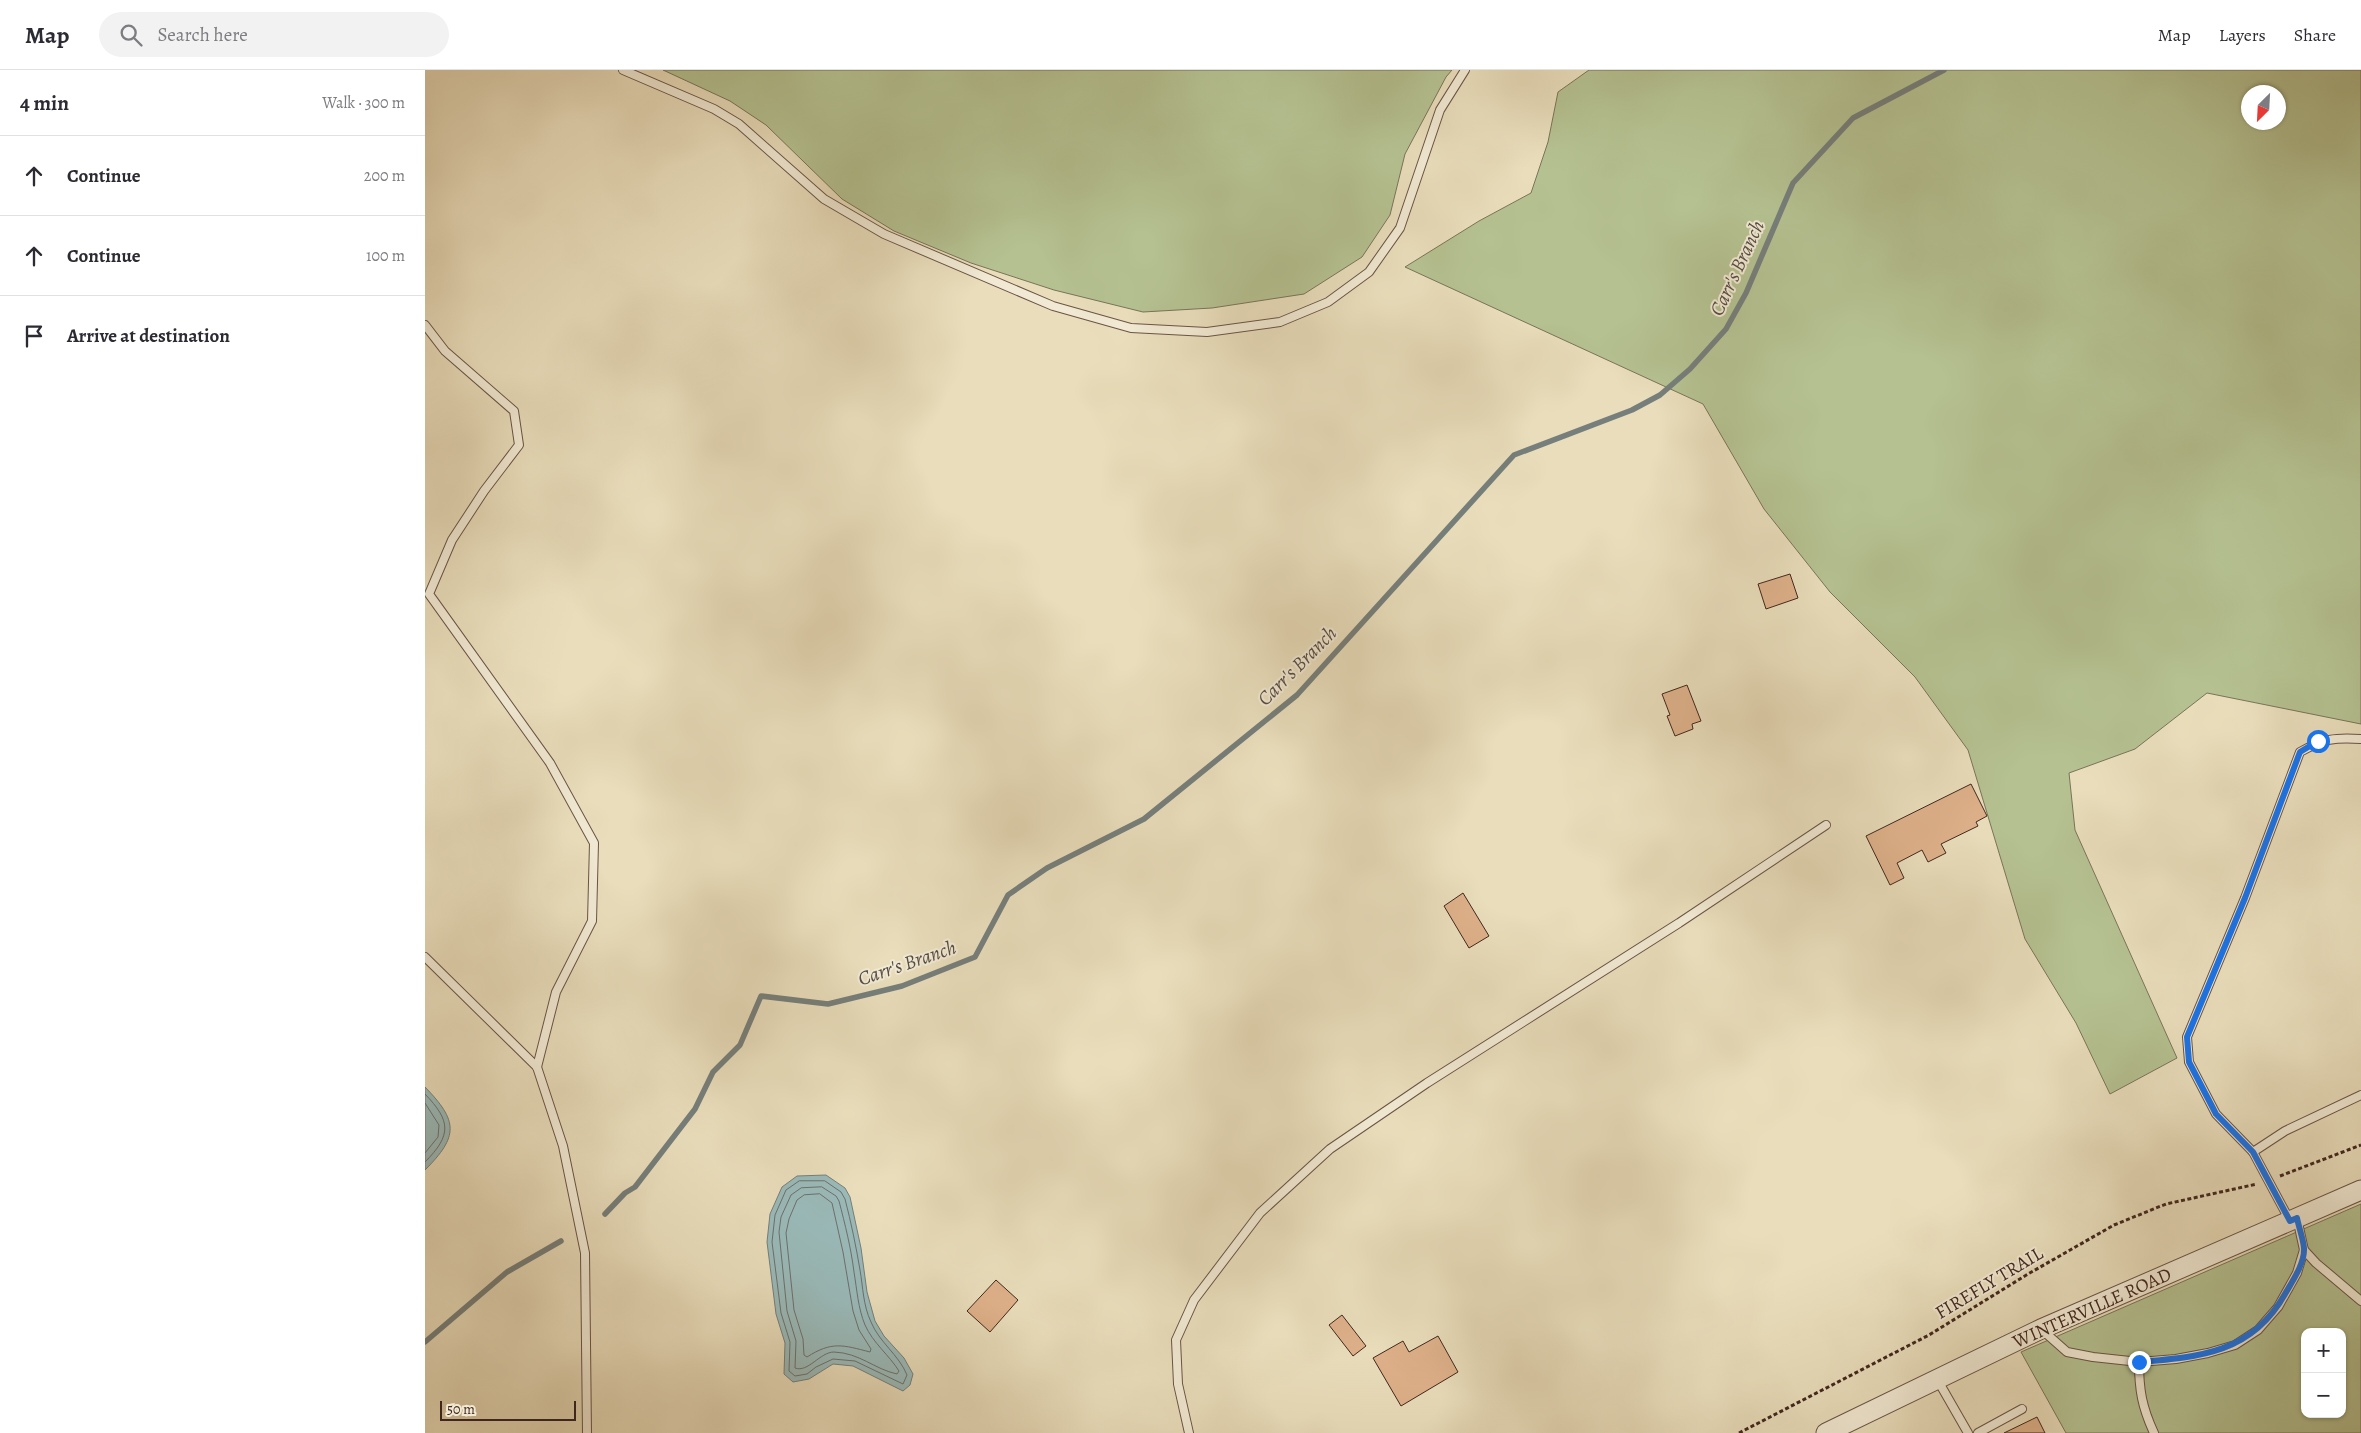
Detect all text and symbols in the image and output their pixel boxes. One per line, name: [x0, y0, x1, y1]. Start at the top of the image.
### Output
search box: [99, 12, 449, 57]
text: Map: [25, 19, 69, 51]
icon: search: [117, 21, 145, 49]
text: Search here: [157, 22, 248, 48]
text: Map: [2158, 23, 2191, 47]
text: Layers: [2219, 23, 2266, 47]
text: Share: [2294, 23, 2336, 47]
north arrow: [2241, 85, 2286, 130]
text: 4 min: [20, 89, 69, 117]
text: Walk · 300 m: [322, 92, 405, 114]
icon: ahead: [20, 162, 48, 190]
text: Continue: [67, 163, 141, 189]
text: 200 m: [364, 165, 405, 187]
water label: Carr's Branch: [1703, 216, 1771, 320]
icon: ahead: [20, 242, 48, 270]
text: Continue: [67, 243, 141, 269]
text: 100 m: [366, 245, 405, 267]
icon: arrive: [20, 322, 48, 350]
text: Arrive at destination: [67, 323, 230, 349]
water label: Carr's Branch: [1251, 620, 1343, 712]
route start: [2307, 730, 2330, 753]
water label: Carr's Branch: [854, 934, 960, 992]
street label: FIREFLY TRAIL: [1930, 1240, 2048, 1325]
street label: WINTERVILLE ROAD: [2008, 1261, 2176, 1355]
map controls: [2301, 1328, 2346, 1418]
button: +: [2301, 1328, 2346, 1373]
route end: [2128, 1351, 2151, 1374]
button: −: [2301, 1373, 2346, 1418]
scale bar: [440, 1398, 576, 1421]
text: 50 m: [447, 1400, 475, 1419]

